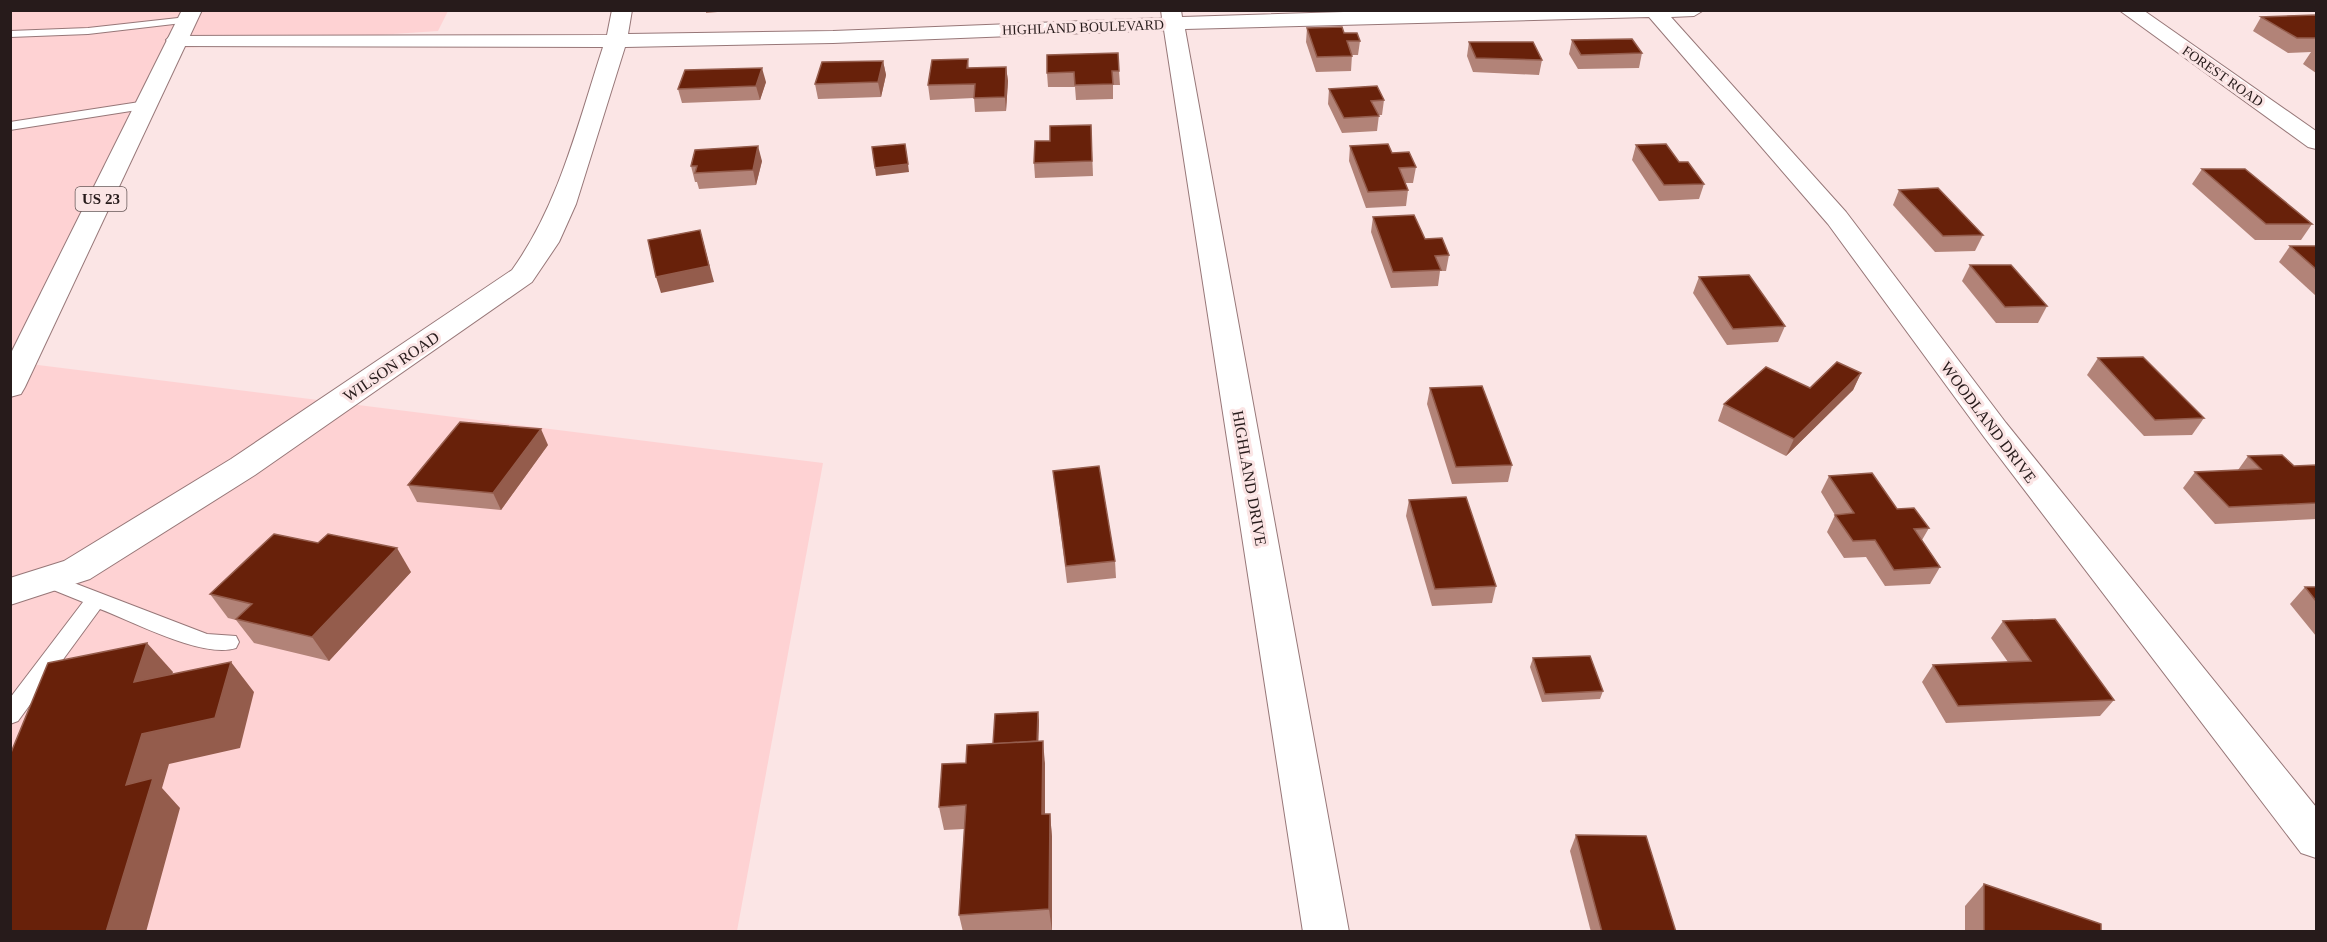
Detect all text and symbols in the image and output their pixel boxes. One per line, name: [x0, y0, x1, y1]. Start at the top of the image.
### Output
street label: HIGHLAND BOULEVARD: [1002, 17, 1164, 38]
street label: FOREST ROAD: [2179, 43, 2266, 110]
road number: US 23: [76, 187, 126, 211]
street label: WILSON ROAD: [340, 328, 442, 405]
street label: WOODLAND DRIVE: [1938, 358, 2040, 486]
street label: HIGHLAND DRIVE: [1229, 409, 1270, 547]

